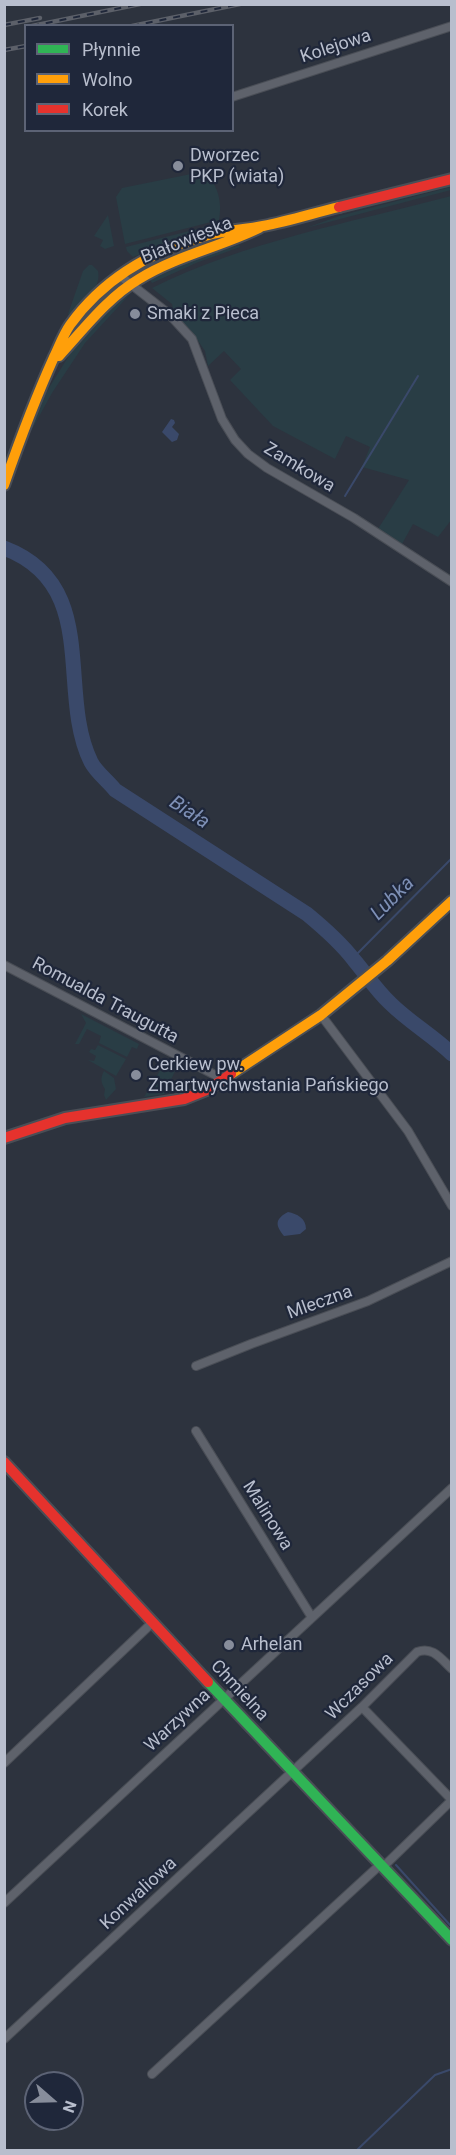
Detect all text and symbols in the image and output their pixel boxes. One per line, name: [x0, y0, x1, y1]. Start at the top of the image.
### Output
legend: [24, 24, 234, 132]
street label: Kolejowa: [298, 25, 374, 69]
text: Płynnie: [82, 39, 141, 60]
text: Wolno: [82, 69, 133, 90]
text: Korek: [82, 99, 128, 120]
place label: Dworzec PKP (wiata): [190, 145, 284, 188]
marker: Dworzec PKP (wiata): [171, 159, 185, 173]
street label: Białowieska: [138, 213, 236, 269]
place label: Smaki z Pieca: [147, 303, 259, 325]
marker: Smaki z Pieca: [128, 307, 142, 321]
street label: Zamkowa: [260, 438, 338, 498]
water label: Biała: [164, 791, 214, 835]
water label: Lubka: [366, 872, 420, 926]
street label: Romualda Traugutta: [28, 953, 182, 1049]
place label: Cerkiew pw. Zmartwychwstania Pańskiego: [148, 1054, 389, 1096]
marker: Cerkiew pw. Zmartwychwstania Pańskiego: [129, 1068, 143, 1082]
street label: Mleczna: [284, 1281, 356, 1325]
street label: Malinowa: [237, 1477, 297, 1555]
place label: Arhelan: [241, 1634, 302, 1656]
marker: Arhelan: [222, 1638, 236, 1652]
street label: Wczasowa: [322, 1649, 398, 1725]
street label: Chmielna: [205, 1656, 273, 1726]
street label: Warzywna: [141, 1685, 215, 1757]
street label: Konwaliowa: [96, 1853, 182, 1935]
north arrow: [24, 2071, 84, 2131]
text: N: [59, 2098, 80, 2115]

